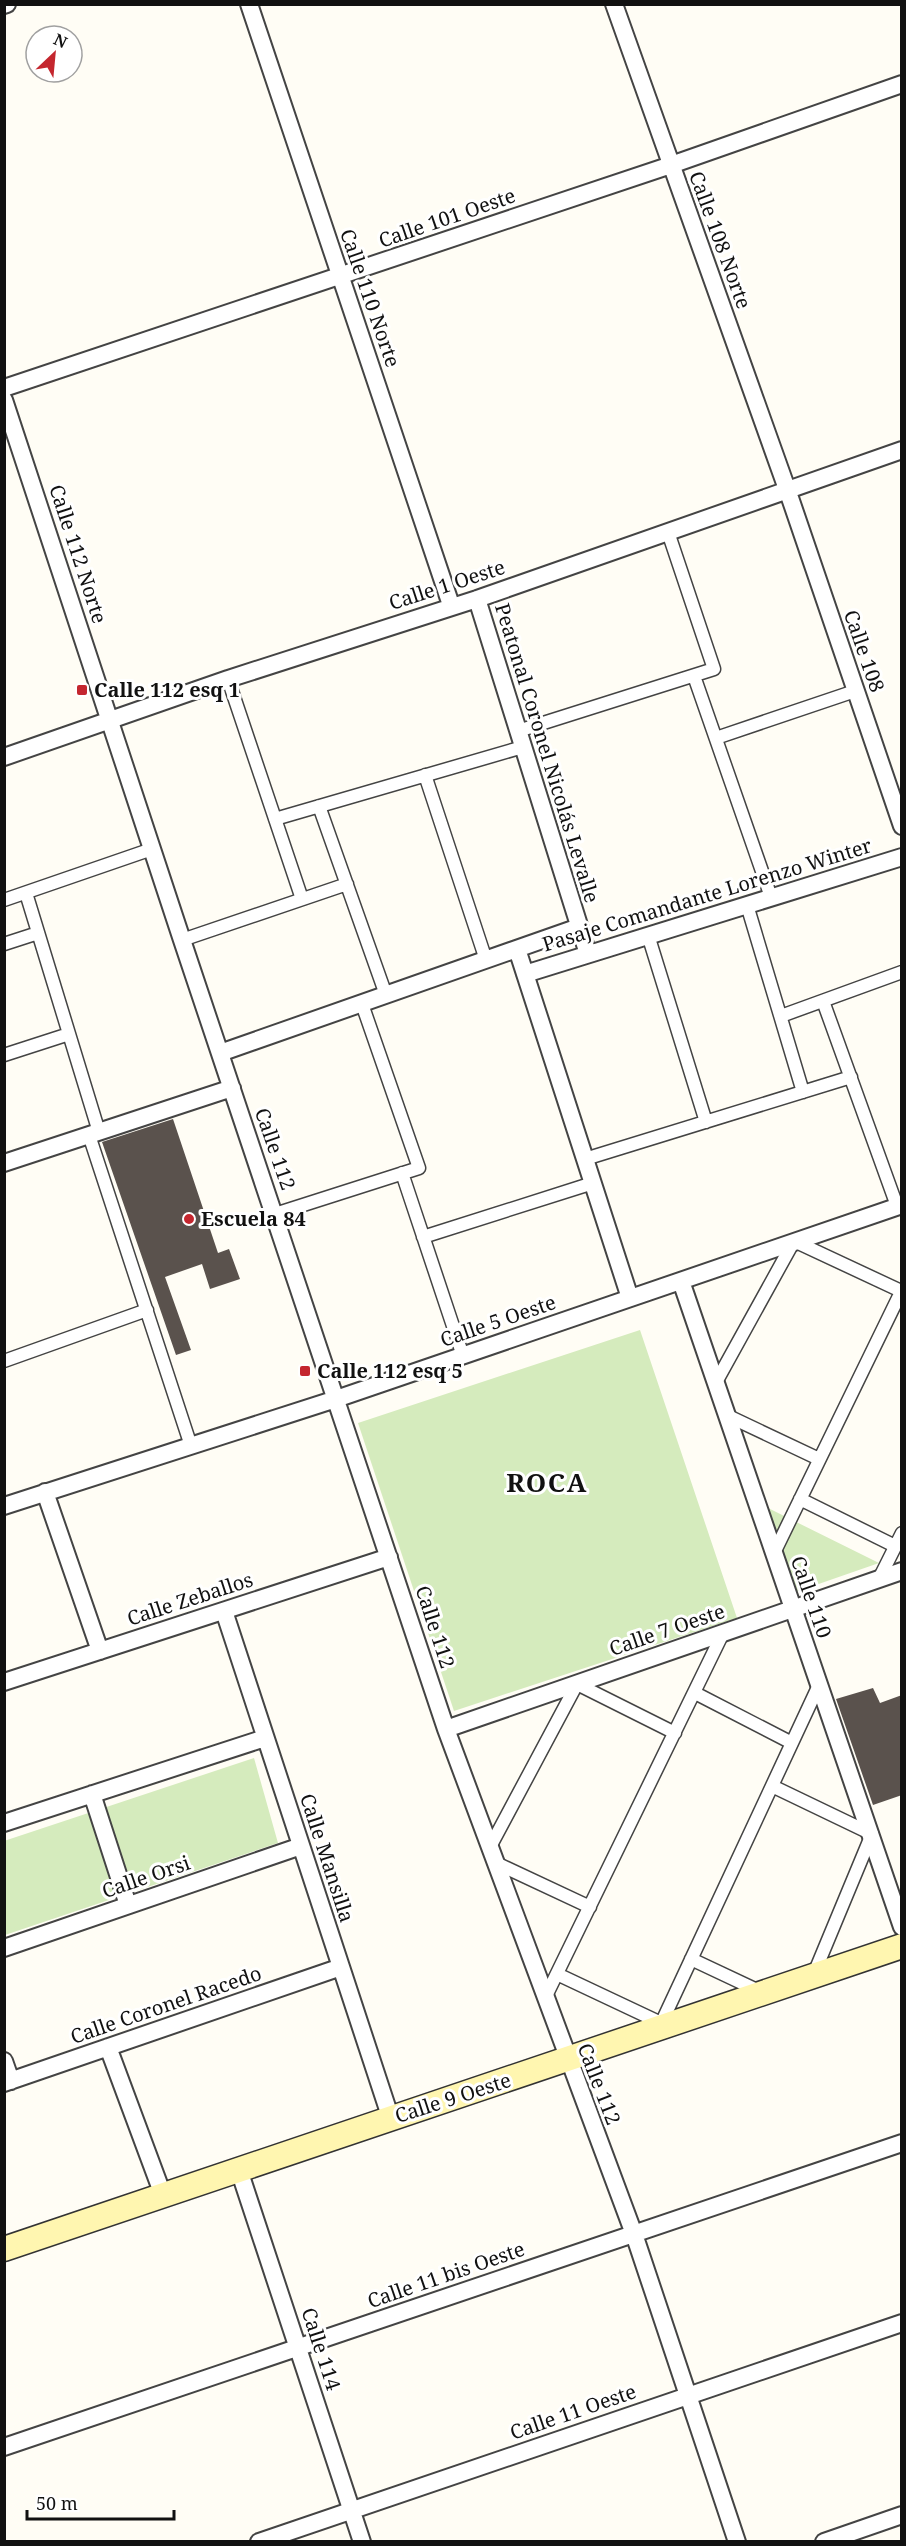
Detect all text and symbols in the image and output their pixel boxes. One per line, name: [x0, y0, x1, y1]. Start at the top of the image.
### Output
north arrow: [24, 24, 84, 84]
text: N: [50, 28, 71, 53]
street label: Calle 108 Norte: [683, 167, 758, 312]
street label: Calle 101 Oeste: [375, 182, 519, 254]
street label: Calle 110 Norte: [334, 225, 407, 371]
street label: Calle 112 Norte: [43, 481, 114, 627]
street label: Calle 1 Oeste: [385, 553, 508, 616]
street label: Peatonal Coronel Nicolás Levalle: [489, 600, 606, 906]
street label: Calle 108: [838, 606, 891, 696]
place label: Calle 112 esq 1: [94, 676, 240, 703]
marker: Calle 112 esq 1: [75, 683, 89, 697]
street label: Pasaje Comandante Lorenzo Winter: [539, 831, 875, 958]
street label: Calle 112: [249, 1104, 302, 1194]
place label: Escuela 84: [201, 1205, 306, 1232]
marker: Escuela 84: [182, 1212, 196, 1226]
street label: Calle 5 Oeste: [436, 1288, 559, 1353]
place label: Calle 112 esq 5: [317, 1357, 463, 1384]
marker: Calle 112 esq 5: [298, 1364, 312, 1378]
district label: ROCA: [506, 1464, 588, 1500]
street label: Calle 110: [785, 1552, 838, 1642]
street label: Calle Zeballos: [123, 1565, 256, 1632]
street label: Calle 112: [409, 1582, 462, 1672]
street label: Calle 7 Oeste: [605, 1597, 728, 1662]
street label: Calle Mansilla: [294, 1790, 361, 1926]
street label: Calle Orsi: [98, 1849, 194, 1904]
street label: Calle Coronel Racedo: [67, 1959, 265, 2050]
street label: Calle 112: [572, 2039, 627, 2129]
street label: Calle 9 Oeste: [391, 2066, 514, 2129]
street label: Calle 11 bis Oeste: [364, 2235, 528, 2314]
street label: Calle 114: [295, 2304, 348, 2394]
street label: Calle 11 Oeste: [506, 2377, 639, 2446]
scale bar: [27, 2483, 174, 2521]
text: 50 m: [36, 2491, 78, 2515]

